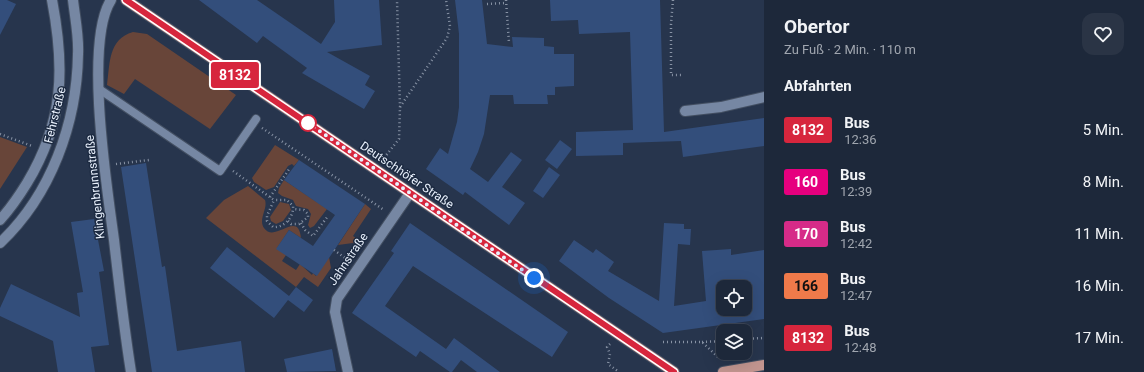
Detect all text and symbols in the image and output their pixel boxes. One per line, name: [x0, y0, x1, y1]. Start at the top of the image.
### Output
button: heart: [1082, 13, 1124, 55]
text: Obertor: [784, 15, 849, 38]
text: Zu Fuß · 2 Min. · 110 m: [784, 42, 916, 57]
line badge: 8132: [207, 62, 263, 88]
text: 8132: [219, 67, 251, 83]
text: Abfahrten: [784, 77, 852, 95]
street label: Fehrstraße: [41, 85, 69, 145]
unlabelled marker: [299, 114, 317, 132]
text: Bus: [844, 114, 870, 132]
text: 5 Min.: [1083, 121, 1124, 139]
text: 8132: [792, 122, 824, 138]
text: 12:36: [844, 132, 877, 147]
street label: Klingenbrunnstraße: [83, 134, 107, 240]
street label: Deutschhöfer Straße: [358, 139, 456, 211]
text: Bus: [840, 166, 866, 184]
text: 8 Min.: [1083, 173, 1124, 191]
text: 160: [794, 174, 818, 190]
text: 12:39: [840, 184, 872, 199]
text: Bus: [840, 218, 866, 236]
text: 11 Min.: [1074, 225, 1124, 243]
text: 170: [794, 226, 818, 242]
street label: Jahnstraße: [325, 230, 371, 288]
text: 12:42: [840, 236, 872, 251]
your location: [524, 268, 544, 288]
text: Bus: [840, 270, 866, 288]
text: 16 Min.: [1074, 277, 1124, 295]
text: 166: [794, 278, 818, 294]
map controls: [716, 280, 752, 360]
button: locate: [716, 280, 752, 316]
text: 12:47: [840, 288, 872, 303]
text: Bus: [844, 322, 870, 340]
button: layers: [716, 324, 752, 360]
text: 17 Min.: [1074, 329, 1124, 347]
text: 8132: [792, 330, 824, 346]
text: 12:48: [844, 340, 877, 355]

